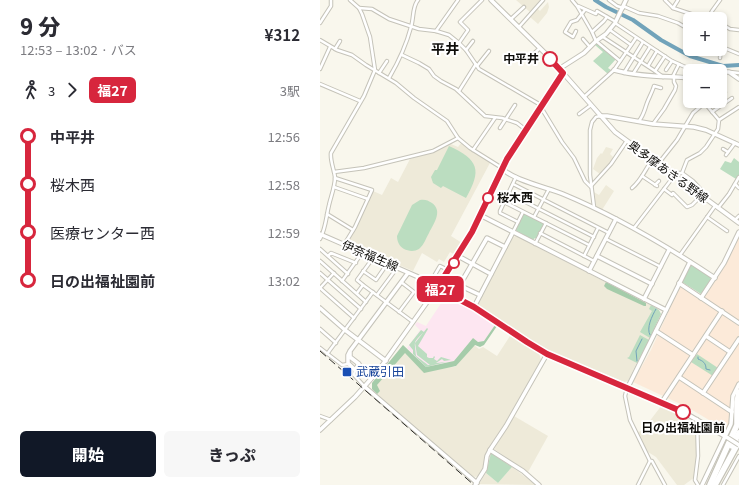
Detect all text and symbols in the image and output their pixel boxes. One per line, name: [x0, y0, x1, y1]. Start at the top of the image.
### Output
text: 9 分: [20, 9, 60, 41]
map controls: [683, 12, 727, 108]
button: +: [683, 12, 727, 56]
text: ¥312: [265, 24, 300, 45]
district label: 平井: [431, 38, 459, 58]
text: 12:53 – 13:02 · バス: [20, 40, 137, 59]
place label: 中平井: [503, 49, 539, 66]
marker: 中平井: [542, 51, 558, 67]
button: −: [683, 64, 727, 108]
icon: walk: [20, 79, 42, 101]
icon: forward: [61, 79, 83, 101]
text: 福27: [97, 80, 128, 100]
text: 3: [48, 81, 55, 100]
text: 3駅: [280, 81, 300, 100]
text: 中平井: [50, 126, 95, 147]
text: 12:56: [268, 127, 300, 146]
street label: 奥多摩あきる野線: [625, 136, 713, 206]
text: 桜木西: [50, 174, 95, 195]
text: 12:58: [268, 175, 300, 194]
place label: 桜木西: [497, 188, 533, 205]
marker: 桜木西: [482, 192, 494, 204]
text: 医療センター西: [50, 222, 155, 243]
text: 12:59: [268, 223, 300, 242]
street label: 伊奈福生線: [340, 235, 402, 274]
unlabelled marker: [448, 257, 460, 269]
text: 日の出福祉園前: [50, 270, 155, 291]
text: 13:02: [268, 271, 300, 290]
line badge: 福27: [417, 276, 463, 302]
text: 福27: [425, 279, 455, 299]
place label: 武蔵引田: [356, 362, 404, 379]
marker: 武蔵引田: [341, 366, 353, 378]
marker: 日の出福祉園前: [675, 404, 691, 420]
place label: 日の出福祉園前: [641, 418, 725, 435]
button: 開始: [20, 431, 156, 477]
button: きっぷ: [164, 431, 300, 477]

